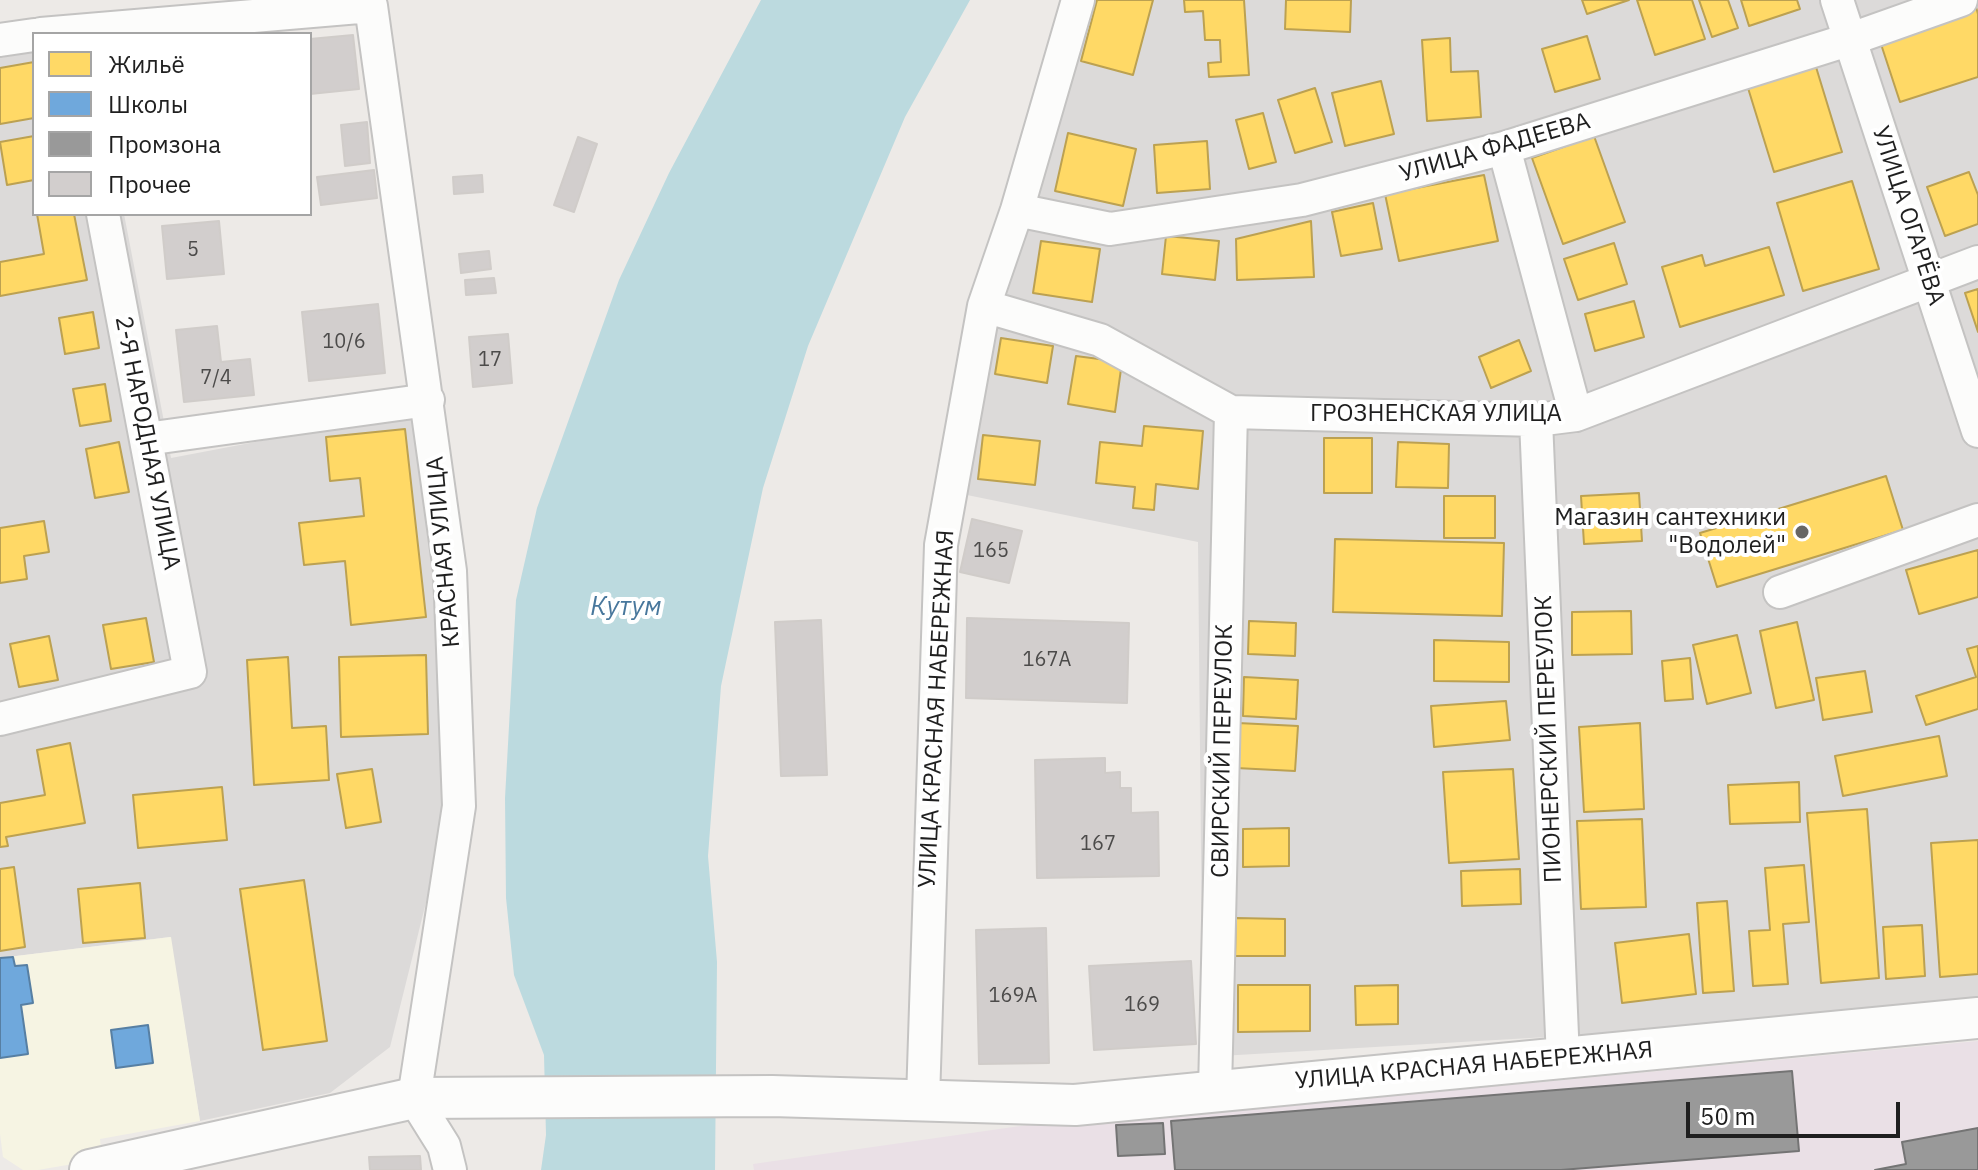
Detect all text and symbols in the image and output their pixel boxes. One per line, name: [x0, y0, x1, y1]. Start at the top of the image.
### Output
legend: [32, 32, 312, 216]
text: Жильё: [108, 48, 185, 80]
text: Школы: [108, 88, 188, 120]
street label: УЛИЦА ФАДЕЕВА: [1396, 107, 1594, 189]
street label: УЛИЦА ОГАРЁВА: [1865, 123, 1951, 309]
text: Промзона: [108, 128, 221, 160]
text: Прочее: [108, 168, 191, 200]
house number: 5: [187, 238, 199, 262]
street label: 2-Я НАРОДНАЯ УЛИЦА: [108, 314, 186, 572]
house number: 10/6: [322, 330, 366, 354]
house number: 17: [478, 348, 502, 372]
house number: 7/4: [200, 366, 232, 390]
street label: ГРОЗНЕНСКАЯ УЛИЦА: [1310, 400, 1562, 428]
street label: КРАСНАЯ УЛИЦА: [421, 455, 467, 649]
place label: Магазин сантехники "Водолей": [1554, 504, 1786, 560]
marker: Магазин сантехники "Водолей": [1793, 523, 1811, 541]
street label: УЛИЦА КРАСНАЯ НАБЕРЕЖНАЯ: [913, 529, 961, 889]
house number: 165: [973, 539, 1009, 563]
water label: Кутум: [590, 591, 662, 623]
street label: ПИОНЕРСКИЙ ПЕРЕУЛОК: [1530, 595, 1568, 883]
street label: СВИРСКИЙ ПЕРЕУЛОК: [1206, 624, 1240, 878]
house number: 167А: [1023, 648, 1071, 672]
house number: 167: [1080, 832, 1116, 856]
house number: 169А: [989, 984, 1037, 1008]
house number: 169: [1124, 993, 1160, 1017]
street label: УЛИЦА КРАСНАЯ НАБЕРЕЖНАЯ: [1294, 1036, 1654, 1096]
scale bar: [1690, 1086, 1904, 1136]
text: 50 m: [1700, 1100, 1755, 1132]

